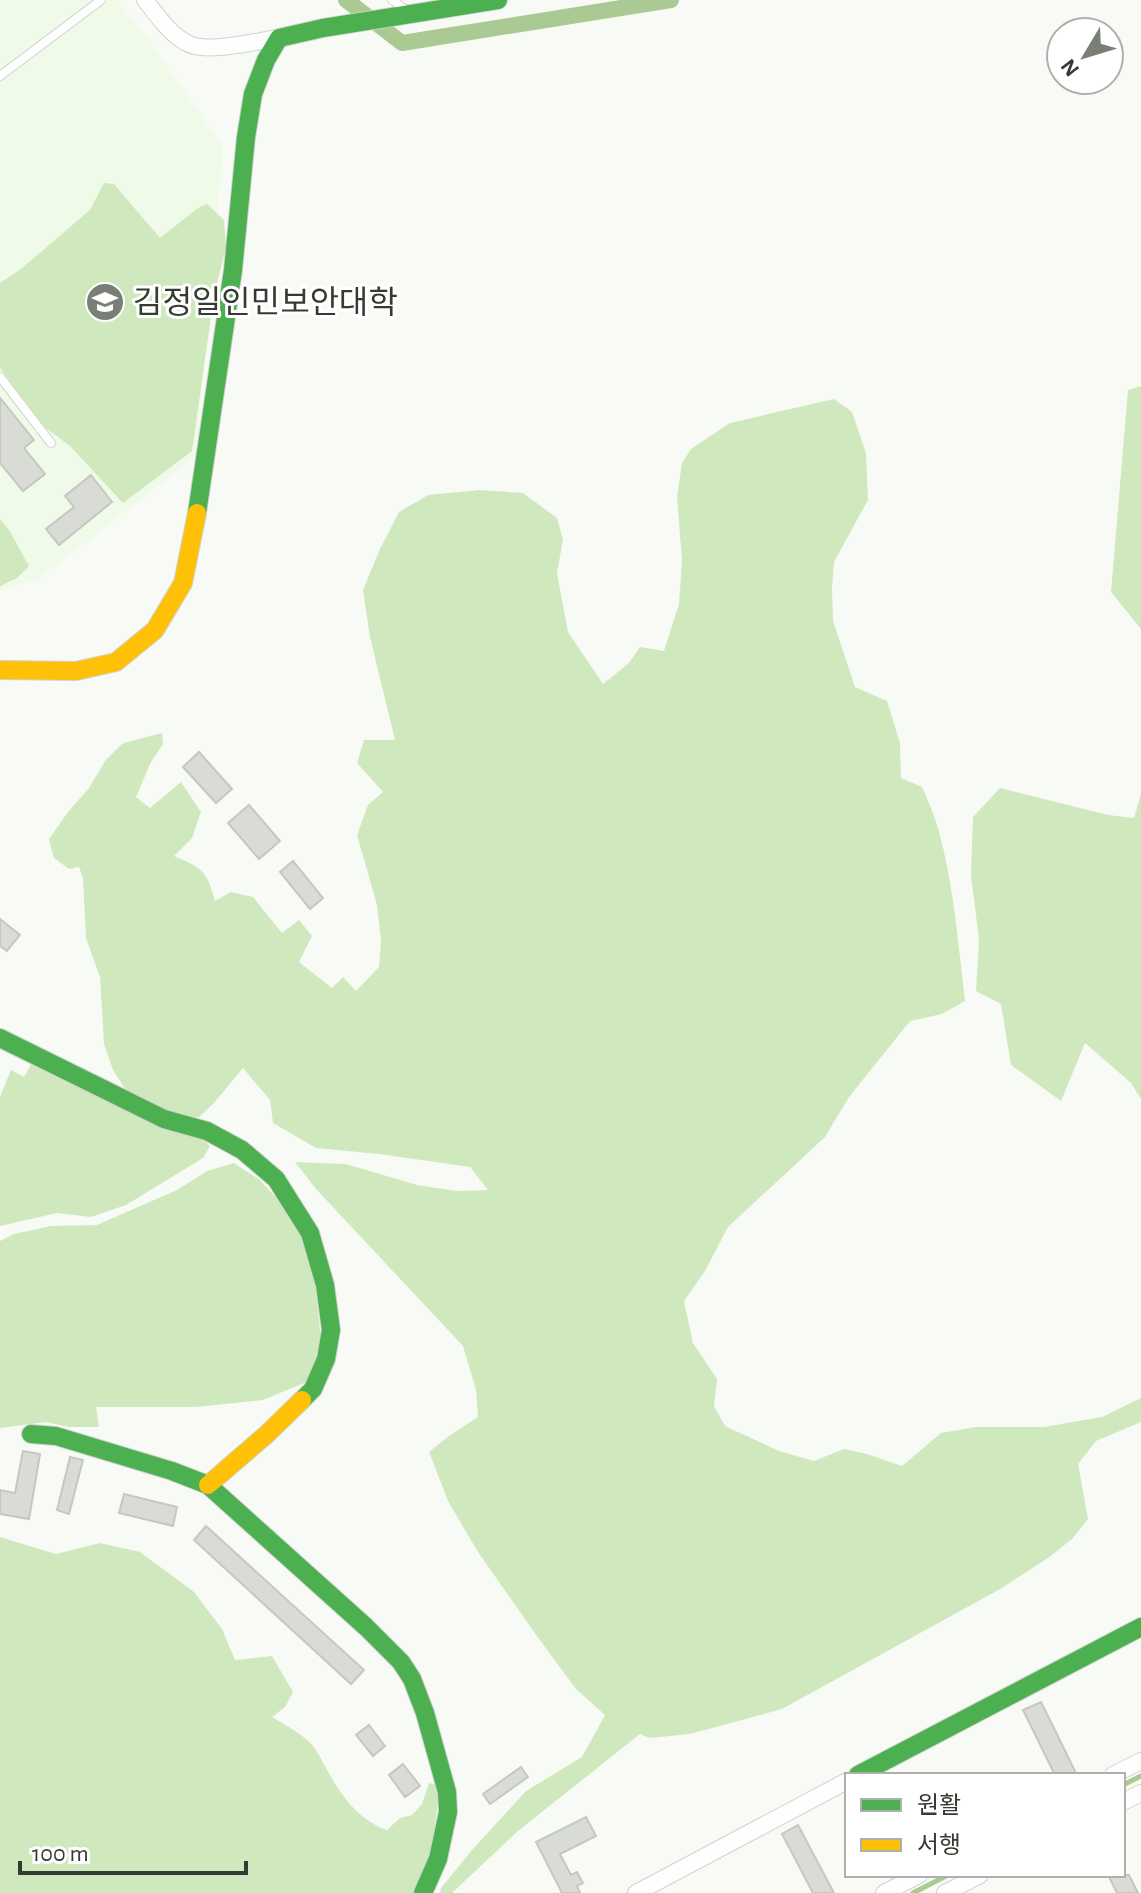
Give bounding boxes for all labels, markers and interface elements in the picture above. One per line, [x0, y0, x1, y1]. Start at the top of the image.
north arrow [1045, 16, 1125, 96]
text: N [1057, 55, 1083, 80]
school or university icon: 김정일인민보안대학 [84, 281, 126, 323]
place label: 김정일인민보안대학 [133, 286, 398, 319]
legend [845, 1773, 1125, 1877]
text: 원활 [917, 1793, 961, 1818]
scale bar [20, 1825, 246, 1875]
text: 서행 [917, 1833, 961, 1858]
text: 100 m [32, 1842, 89, 1866]

